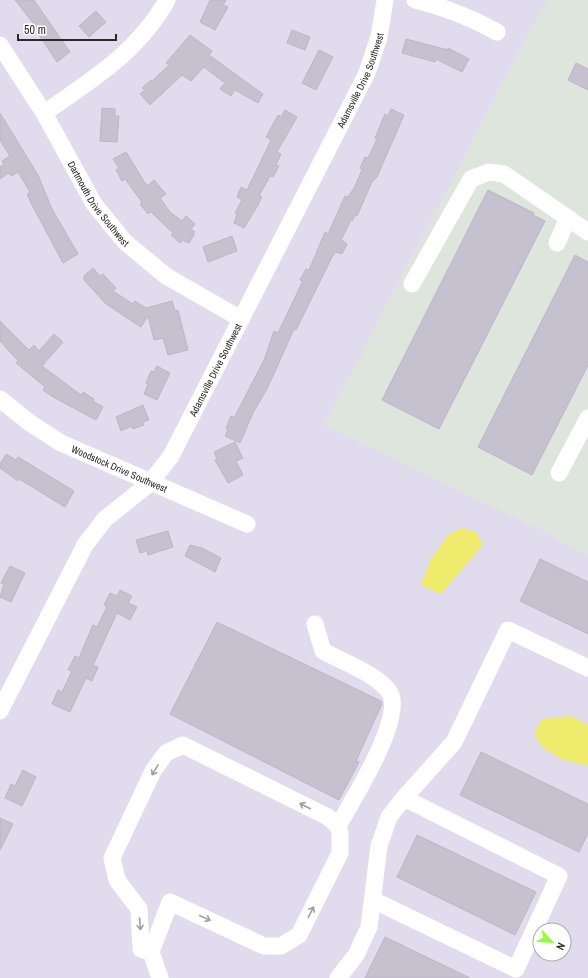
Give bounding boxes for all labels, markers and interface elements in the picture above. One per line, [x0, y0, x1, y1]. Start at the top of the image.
scale bar [18, 16, 116, 42]
text: 50 m [24, 22, 46, 38]
street label: Adamsville Drive Southwest [333, 31, 386, 131]
street label: Dartmouth Drive Southwest [65, 159, 132, 250]
street label: Adamsville Drive Southwest [186, 320, 245, 419]
street label: Woodstock Drive Southwest [70, 442, 170, 495]
one-way arrow [151, 764, 159, 775]
one-way arrow [299, 802, 311, 809]
one-way arrow [308, 906, 315, 918]
one-way arrow [198, 915, 210, 922]
one-way arrow [136, 917, 143, 930]
north arrow [532, 922, 572, 962]
text: N [553, 940, 569, 952]

